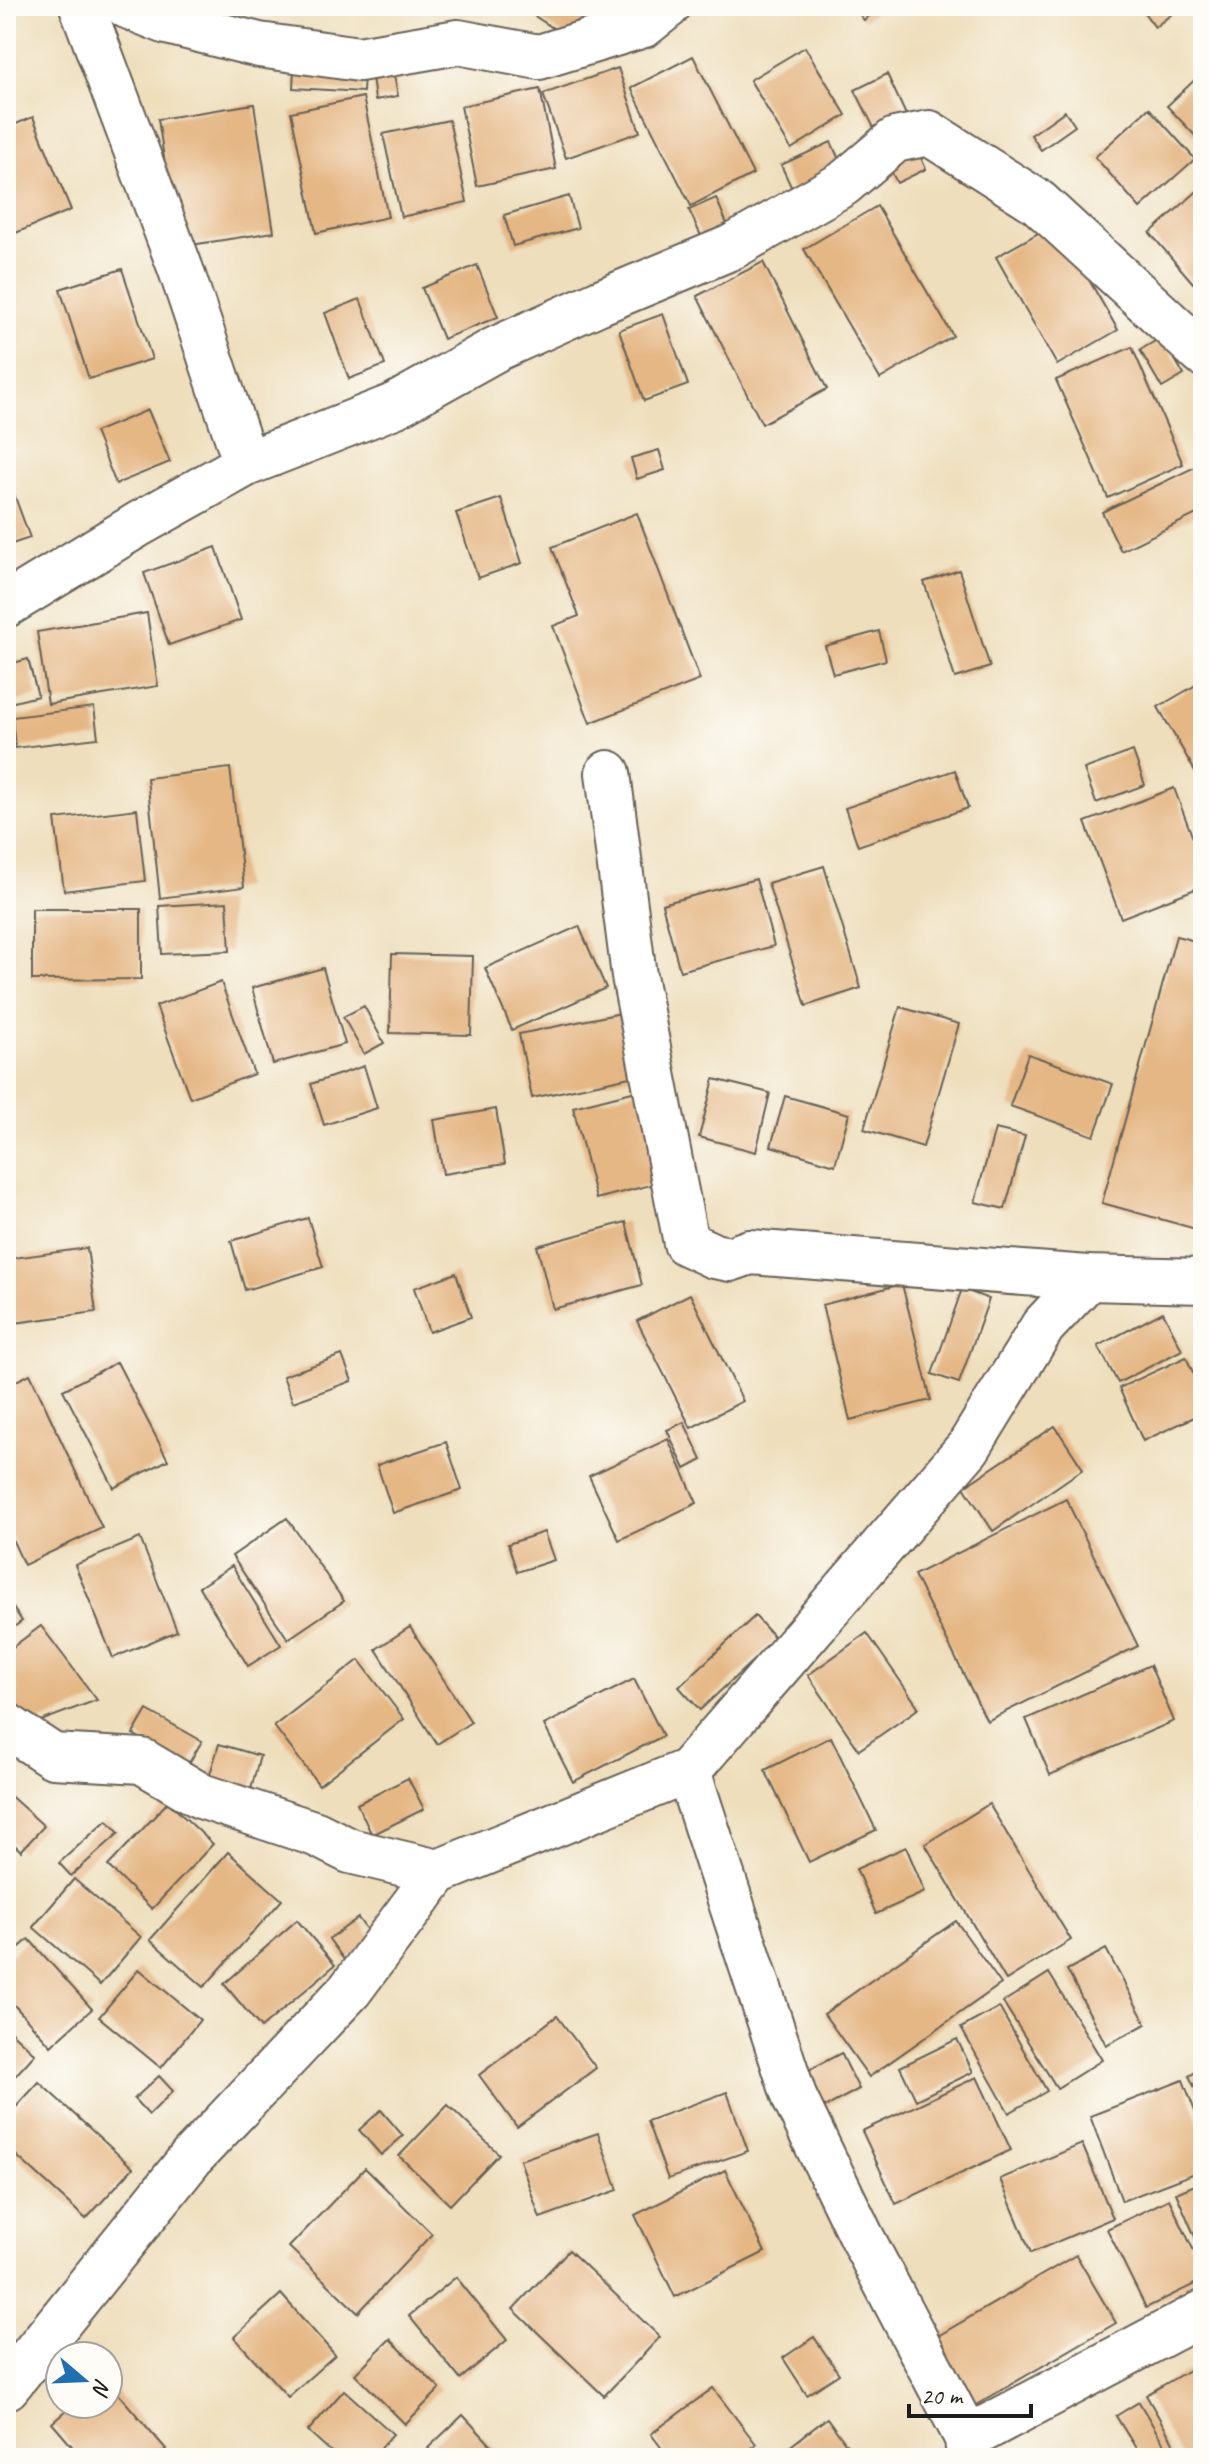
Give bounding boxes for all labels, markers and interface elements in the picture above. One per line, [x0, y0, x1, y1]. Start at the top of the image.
north arrow [44, 2340, 124, 2420]
scale bar [909, 2368, 1031, 2418]
text: N [85, 2375, 117, 2400]
text: 20 m [921, 2381, 964, 2411]

